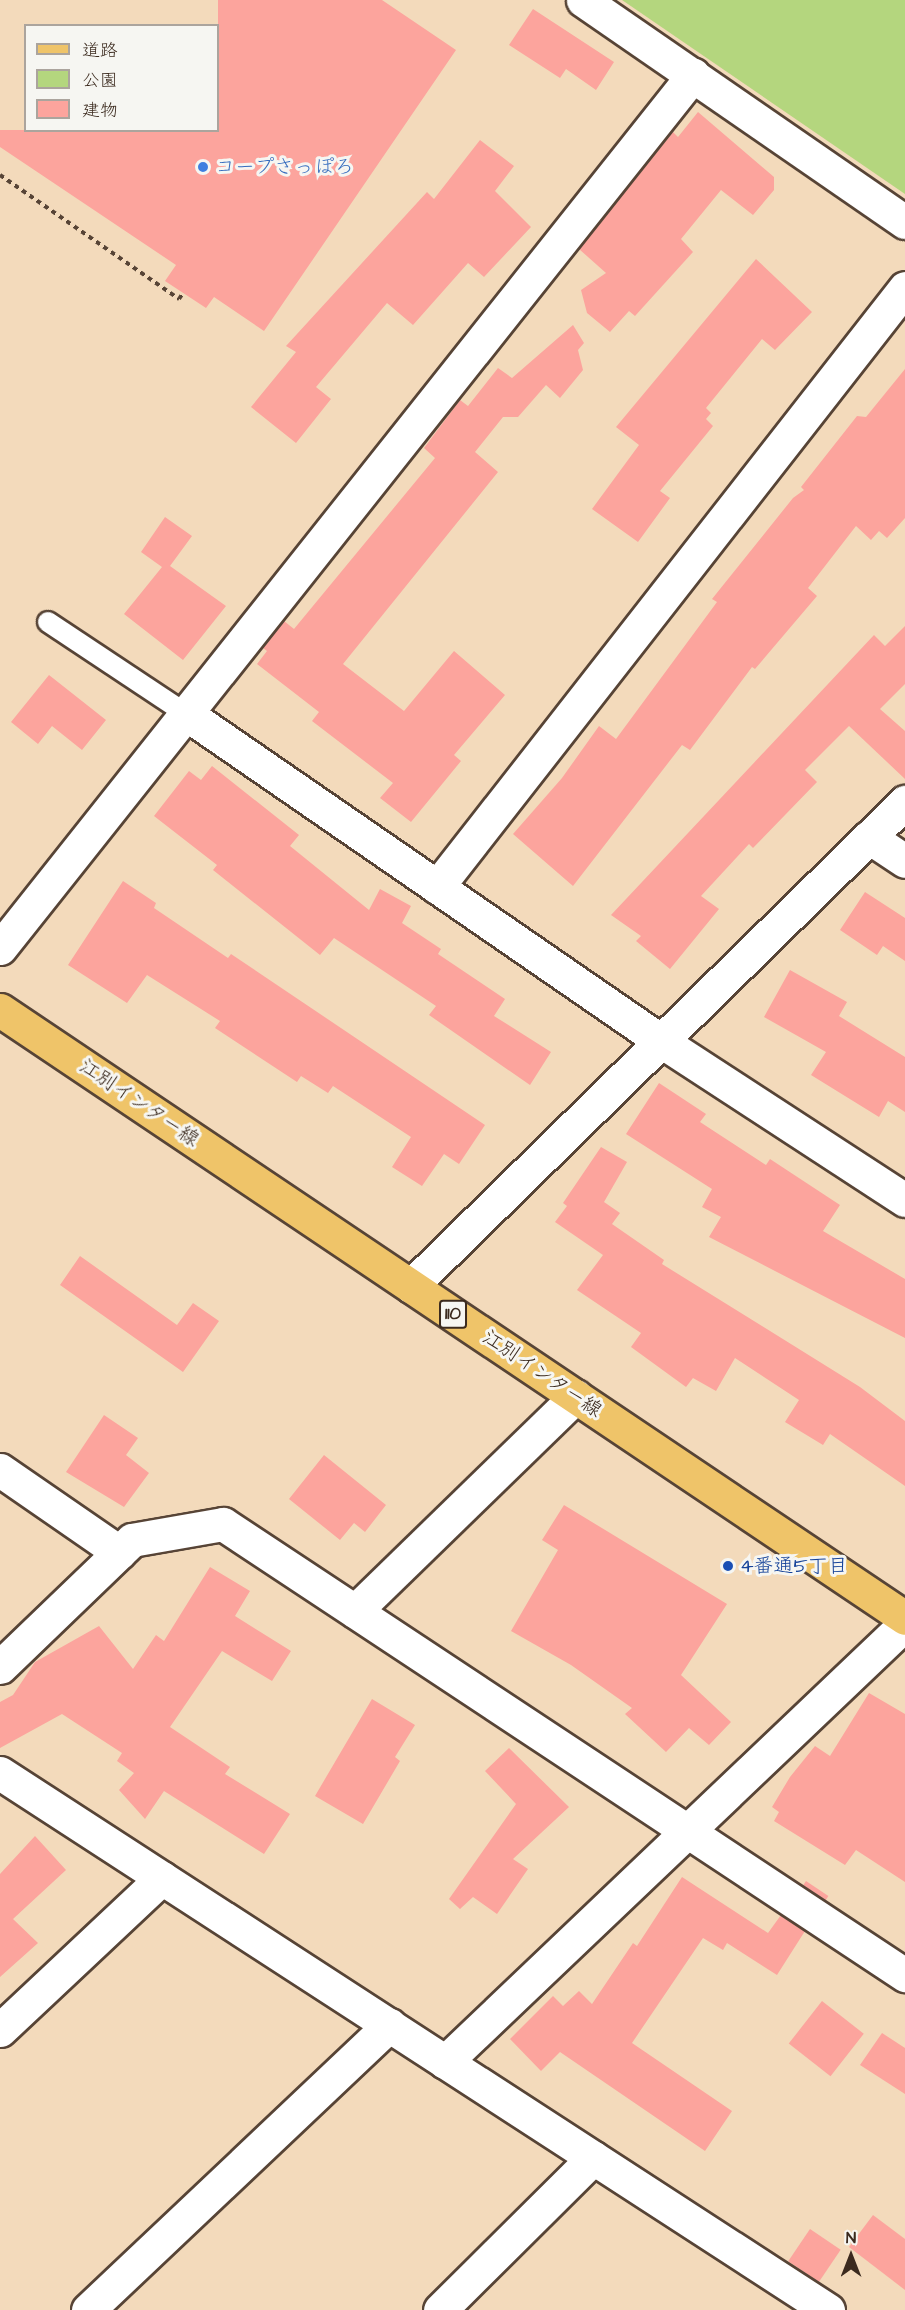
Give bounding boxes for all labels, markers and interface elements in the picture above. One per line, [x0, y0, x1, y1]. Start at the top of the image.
legend [24, 24, 219, 132]
text: 道路 [82, 38, 118, 63]
text: 公園 [82, 68, 118, 93]
text: 建物 [82, 98, 118, 123]
place label: コープさっぽろ [215, 155, 355, 179]
marker: コープさっぽろ [196, 160, 210, 174]
street label: 江別インター線 [74, 1054, 204, 1152]
road number: 110 [438, 1299, 468, 1329]
street label: 江別インター線 [477, 1325, 607, 1423]
place label: 4番通5丁目 [740, 1554, 848, 1578]
marker: 4番通5丁目 [721, 1559, 735, 1573]
north arrow [821, 2226, 881, 2286]
text: N [846, 2227, 856, 2249]

